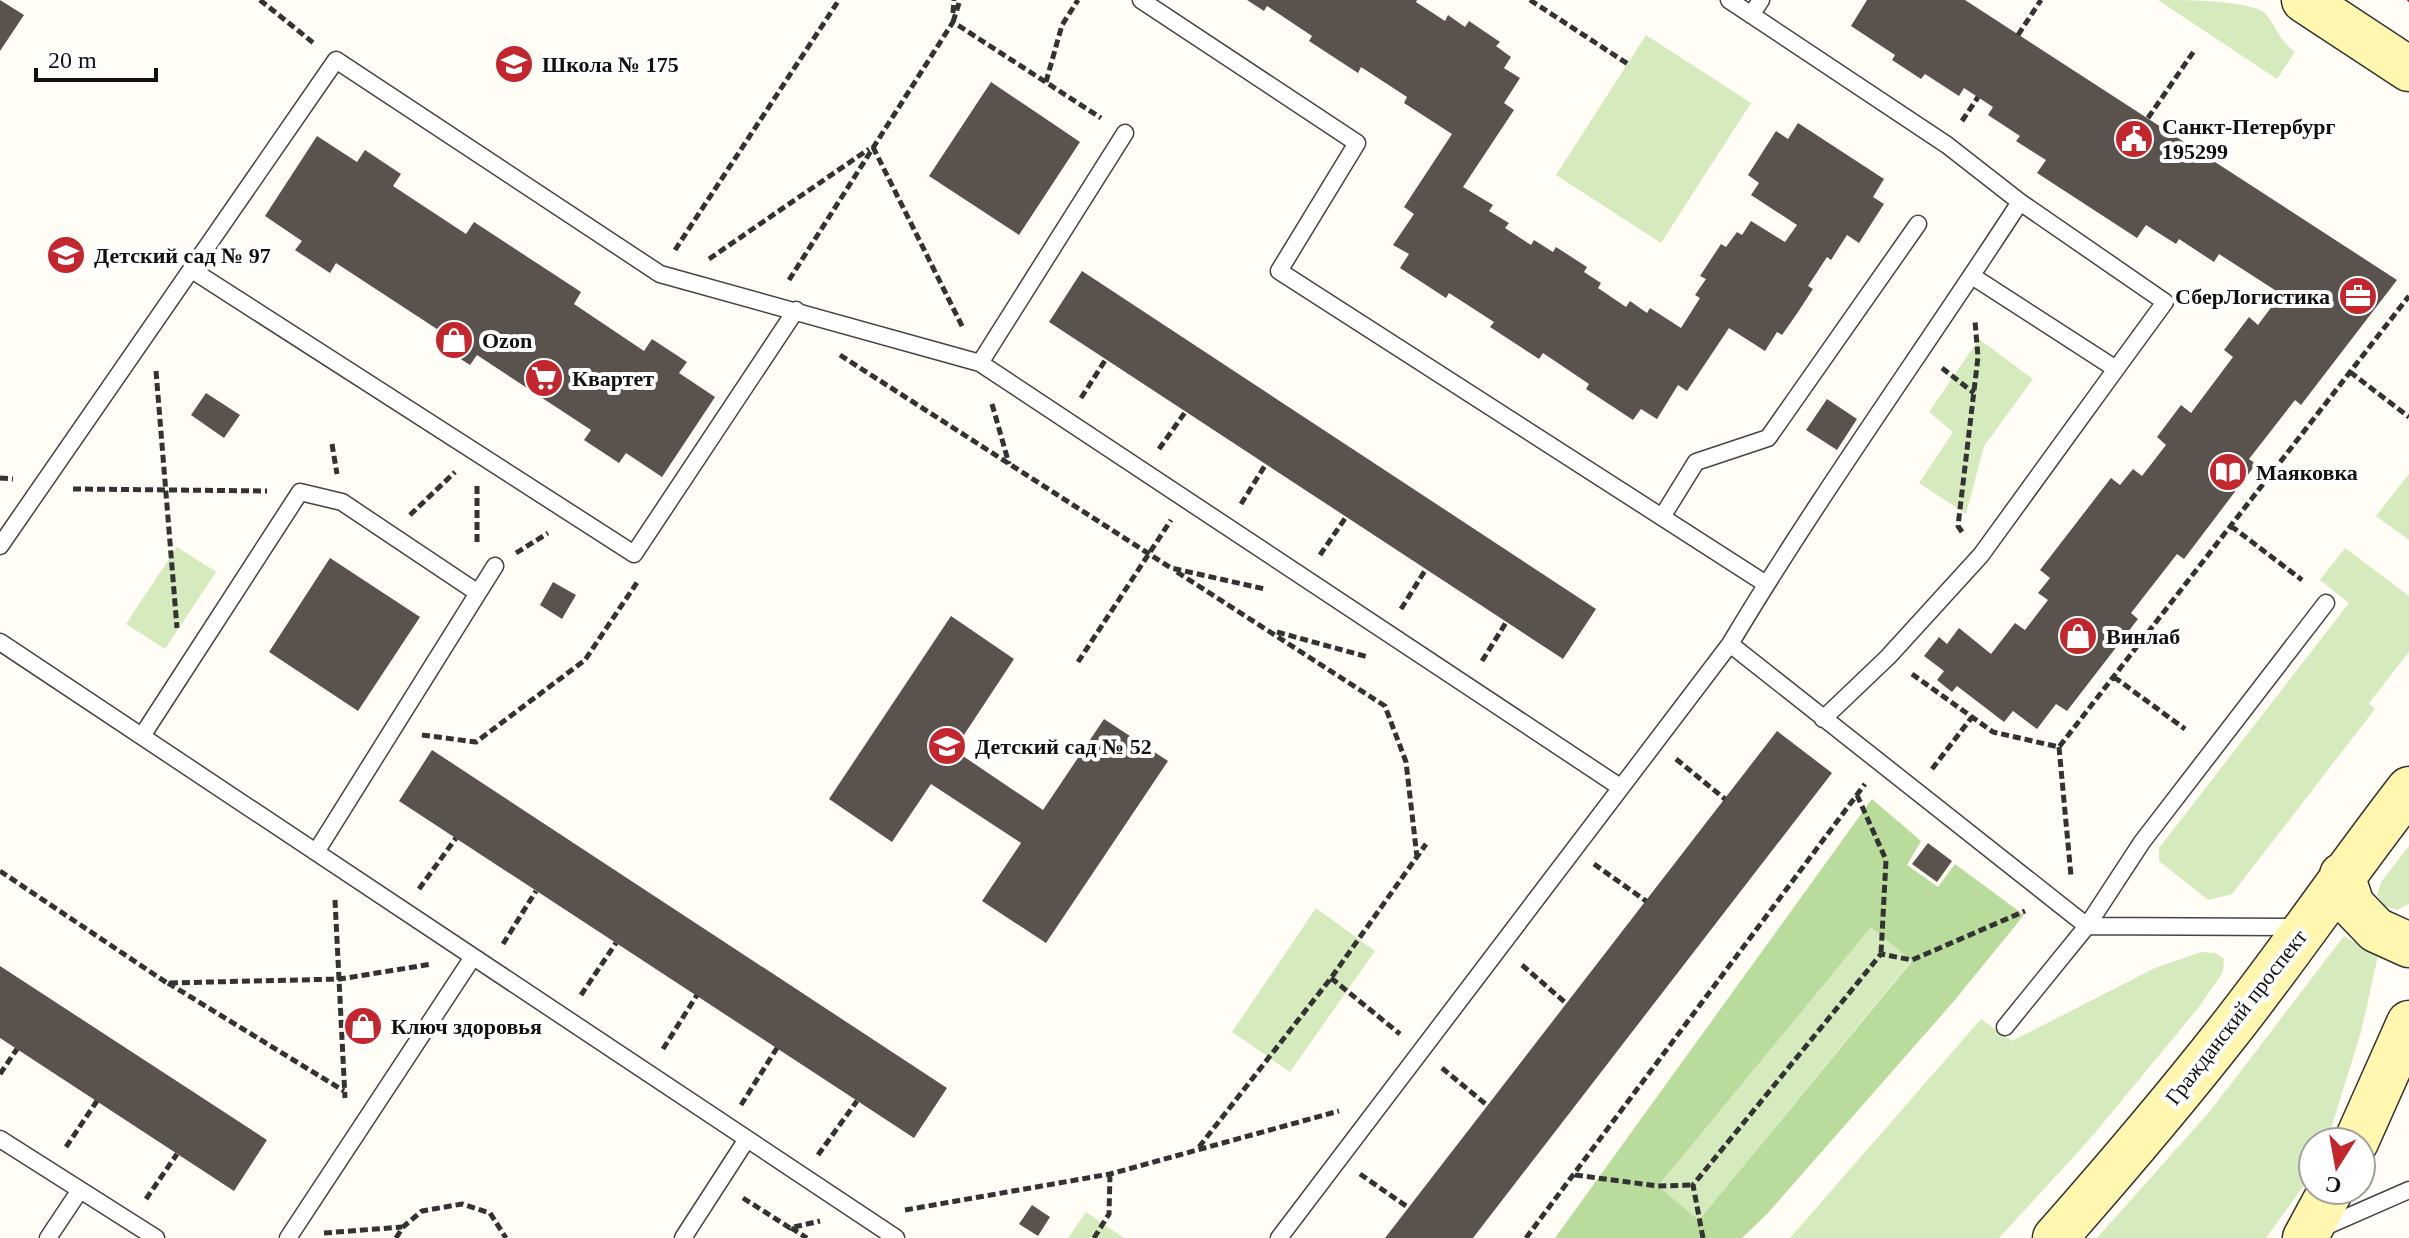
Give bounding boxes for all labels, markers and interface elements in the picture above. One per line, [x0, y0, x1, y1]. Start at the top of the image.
scale bar [36, 32, 156, 82]
school or university icon: Школа № 175 [493, 43, 535, 85]
text: 20 m [48, 47, 97, 73]
place label: Школа № 175 [542, 52, 679, 77]
place label: Санкт-Петербург 195299 [2162, 114, 2335, 164]
public building icon: Санкт-Петербург 195299 [2113, 118, 2155, 160]
school or university icon: Детский сад № 97 [45, 234, 87, 276]
place label: Детский сад № 97 [94, 243, 271, 268]
office icon: СберЛогистика [2337, 275, 2379, 317]
place label: СберЛогистика [2175, 284, 2330, 309]
shop icon: Ozon [433, 319, 475, 361]
place label: Ozon [482, 328, 532, 353]
supermarket icon: Квартет [523, 357, 565, 399]
place label: Квартет [572, 366, 654, 391]
library icon: Маяковка [2207, 451, 2249, 493]
place label: Маяковка [2256, 460, 2358, 485]
shop icon: Винлаб [2057, 615, 2099, 657]
place label: Винлаб [2106, 624, 2180, 649]
school or university icon: Детский сад № 52 [926, 725, 968, 767]
place label: Детский сад № 52 [975, 734, 1152, 759]
street label: Гражданский проспект [2160, 924, 2312, 1109]
shop icon: Ключ здоровья [342, 1005, 384, 1047]
place label: Ключ здоровья [391, 1014, 542, 1039]
north arrow [2297, 1126, 2377, 1206]
text: С [2323, 1171, 2343, 1199]

